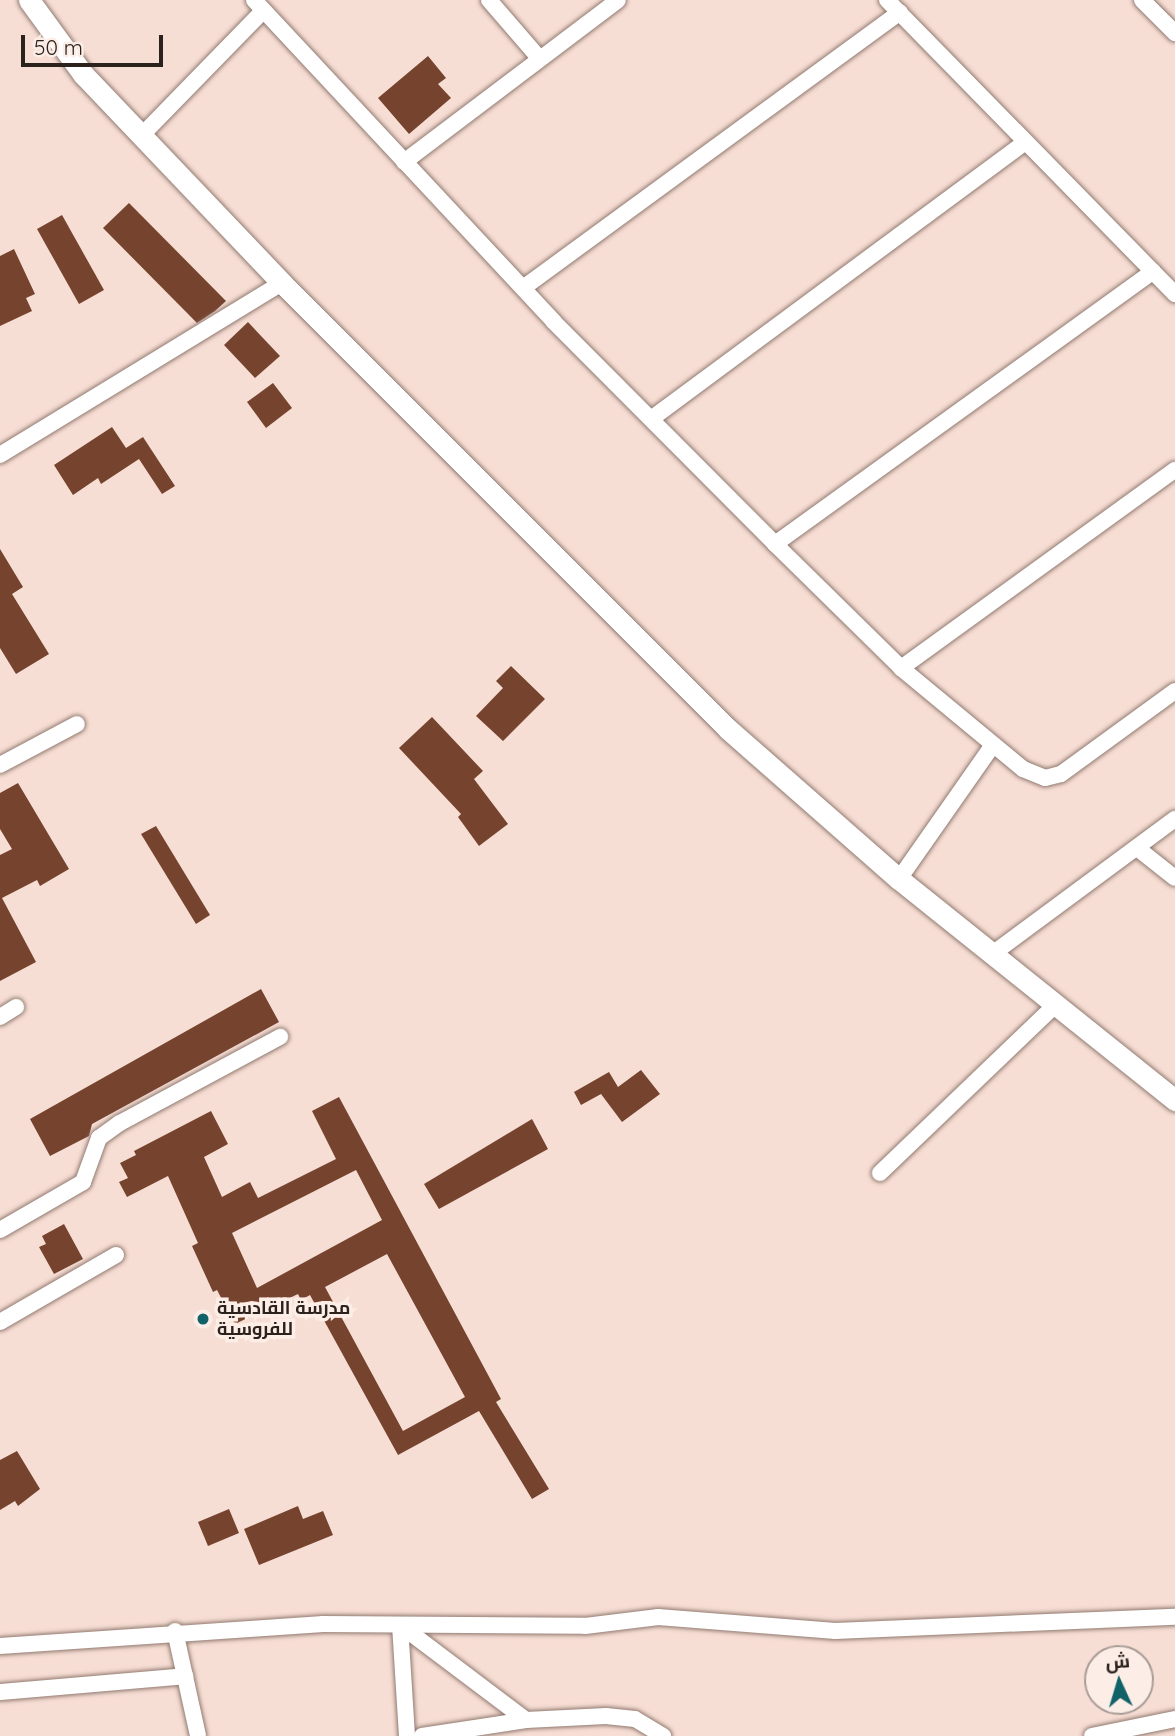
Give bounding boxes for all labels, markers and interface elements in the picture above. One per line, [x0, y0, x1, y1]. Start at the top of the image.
scale bar [24, 21, 166, 65]
text: 50 m [34, 34, 83, 60]
place label: مدرسة القادسية للفروسية [217, 1298, 350, 1340]
marker: مدرسة القادسية للفروسية [195, 1311, 211, 1327]
north arrow [1084, 1645, 1154, 1715]
text: ش [1105, 1648, 1131, 1674]

